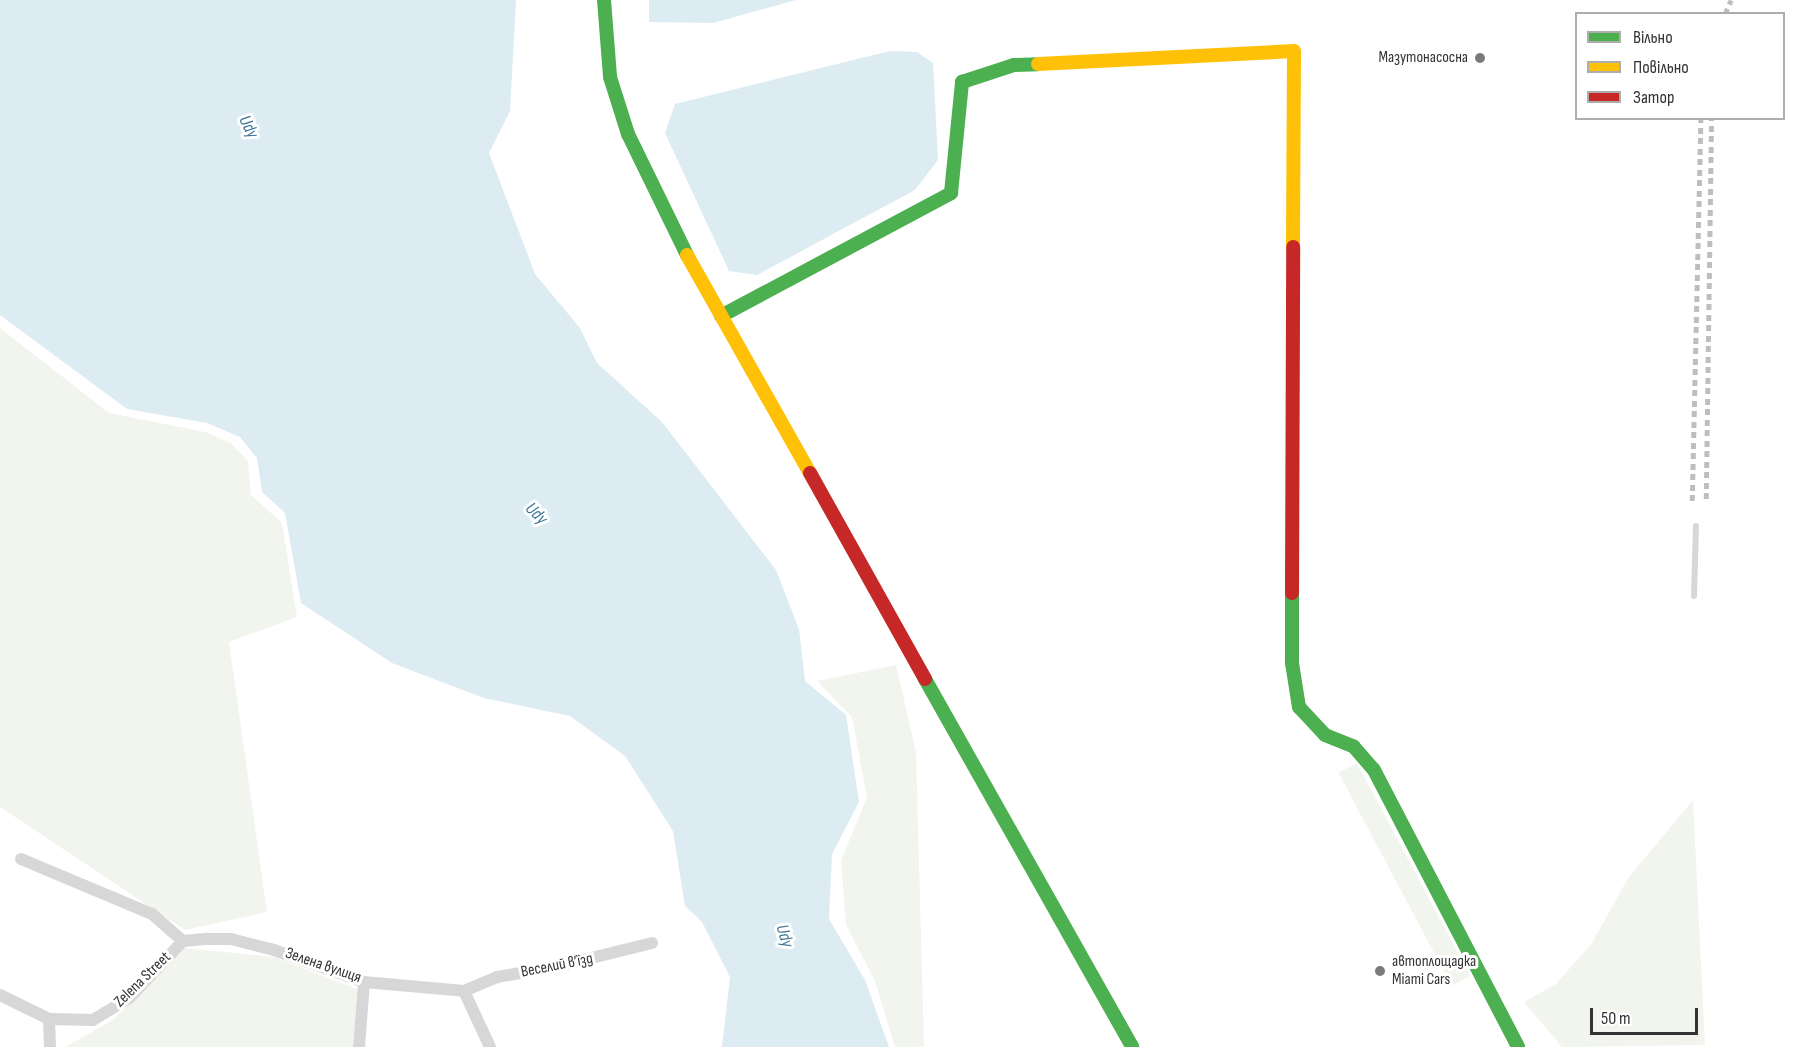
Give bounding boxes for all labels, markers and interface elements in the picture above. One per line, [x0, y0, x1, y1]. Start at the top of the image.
legend [1575, 12, 1785, 120]
text: Вільно [1633, 27, 1673, 48]
place label: Мазутонасосна [1379, 48, 1468, 68]
marker: Мазутонасосна [1473, 51, 1487, 65]
text: Повільно [1633, 57, 1689, 78]
text: Затор [1633, 87, 1674, 108]
water label: Udy [233, 112, 263, 142]
water label: Udy [520, 498, 552, 530]
water label: Udy [770, 922, 798, 950]
street label: Зелена вулиця [283, 944, 363, 988]
street label: Zelena Street [111, 948, 175, 1012]
street label: Веселий в’їзд [519, 950, 595, 982]
place label: автоплощадка Miami Cars [1392, 952, 1476, 990]
marker: автоплощадка Miami Cars [1373, 964, 1387, 978]
scale bar [1593, 996, 1701, 1034]
text: 50 m [1601, 1008, 1631, 1029]

